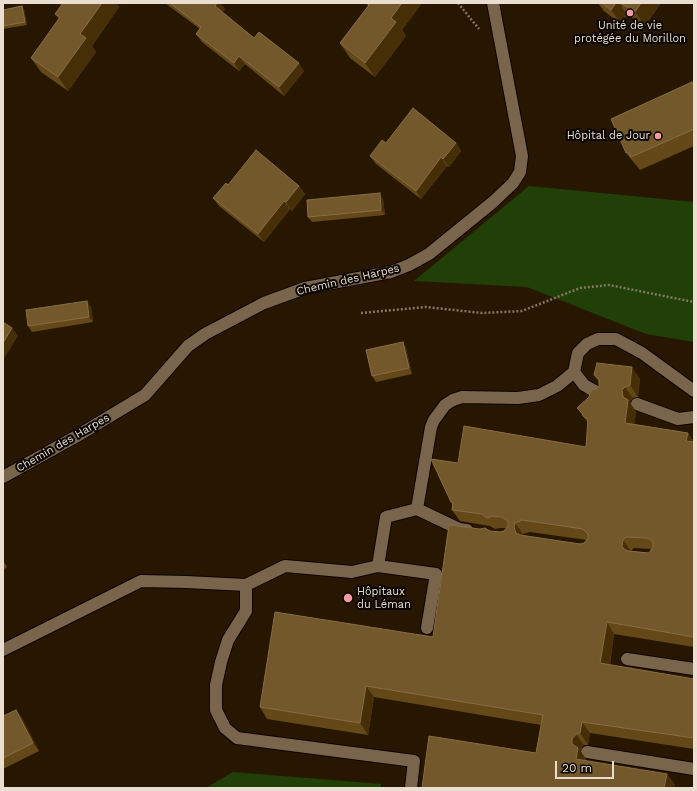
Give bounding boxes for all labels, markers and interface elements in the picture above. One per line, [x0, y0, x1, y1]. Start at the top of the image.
marker: Unité de vie protégée du Morillon [625, 8, 635, 18]
place label: Unité de vie protégée du Morillon [574, 19, 686, 45]
place label: Hôpital de Jour [567, 129, 650, 143]
marker: Hôpital de Jour [653, 131, 663, 141]
street label: Chemin des Harpes [295, 262, 401, 298]
street label: Chemin des Harpes [14, 411, 112, 475]
place label: Hôpitaux du Léman [357, 585, 411, 611]
marker: Hôpitaux du Léman [342, 592, 354, 604]
scale bar [557, 753, 616, 779]
text: 20 m [562, 761, 592, 775]

